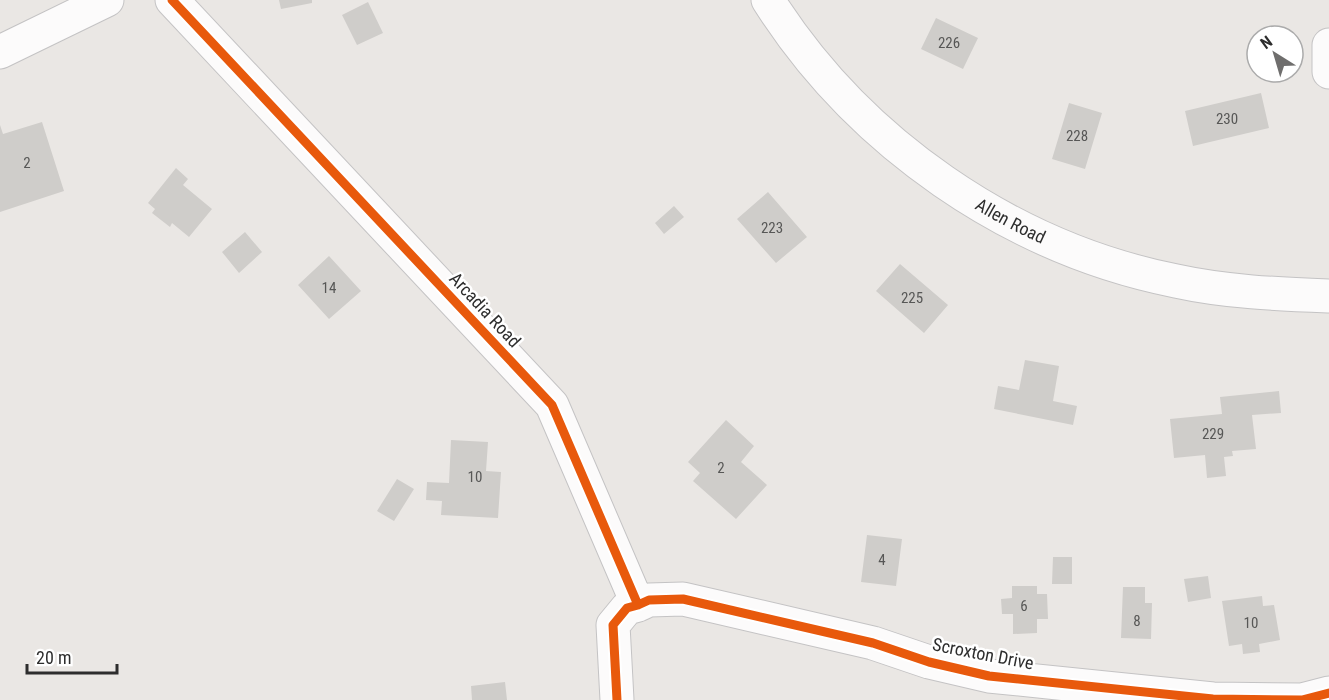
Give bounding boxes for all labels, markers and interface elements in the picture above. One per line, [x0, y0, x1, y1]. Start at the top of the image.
north arrow [1245, 24, 1305, 84]
text: N [1257, 32, 1276, 53]
house number: 226 [938, 34, 960, 52]
house number: 230 [1216, 110, 1238, 128]
house number: 228 [1066, 127, 1088, 145]
house number: 2 [23, 154, 31, 172]
street label: Allen Road [972, 194, 1049, 248]
house number: 223 [761, 219, 783, 237]
street label: Arcadia Road [445, 268, 525, 351]
house number: 14 [322, 279, 336, 297]
house number: 225 [901, 289, 923, 307]
house number: 229 [1202, 425, 1224, 443]
house number: 2 [717, 459, 725, 477]
house number: 10 [468, 468, 482, 486]
house number: 4 [878, 551, 886, 569]
house number: 6 [1020, 597, 1028, 615]
house number: 8 [1133, 612, 1141, 630]
house number: 10 [1244, 614, 1258, 632]
street label: Scroxton Drive [931, 633, 1035, 674]
scale bar [27, 637, 117, 675]
text: 20 m [36, 647, 71, 668]

